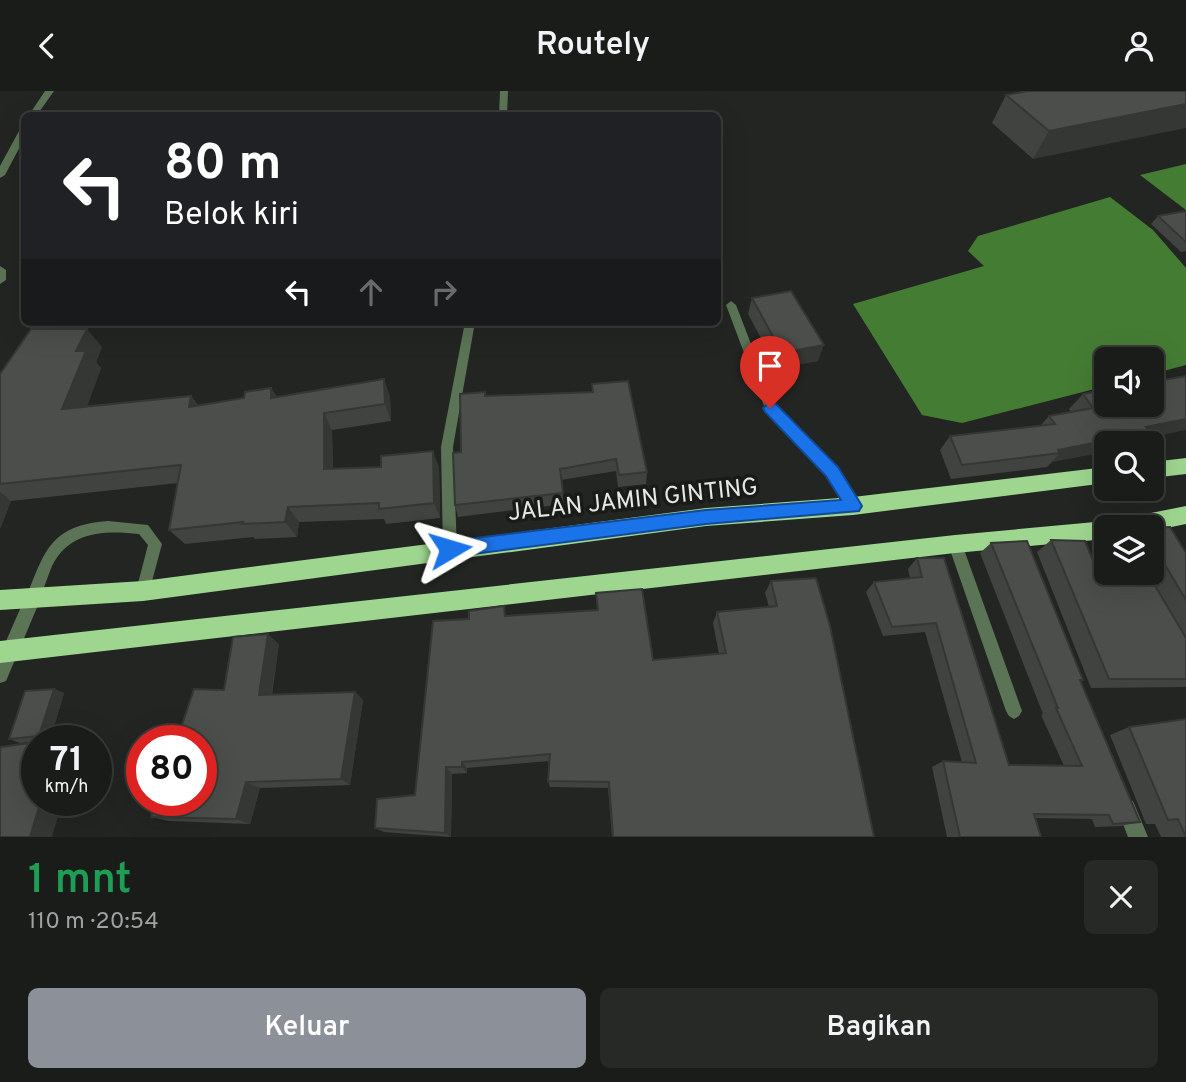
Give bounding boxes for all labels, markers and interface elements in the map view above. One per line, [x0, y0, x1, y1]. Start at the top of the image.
text: Routely [536, 26, 650, 66]
icon: back [28, 27, 66, 65]
icon: person [1120, 27, 1158, 65]
text: 80 m [164, 135, 281, 197]
icon: left [49, 140, 140, 231]
text: Belok kiri [164, 196, 299, 236]
icon: left [279, 273, 317, 311]
icon: ahead [352, 273, 390, 311]
icon: right [425, 273, 463, 311]
pin [740, 336, 800, 408]
icon: arrive [751, 347, 789, 385]
map controls [1094, 347, 1164, 585]
button: sound [1094, 347, 1164, 417]
button: search [1094, 431, 1164, 501]
street label: JALAN JAMIN GINTING [507, 473, 759, 529]
position arrow [413, 512, 487, 586]
button: layers [1094, 515, 1164, 585]
speed limit sign: 80 [126, 725, 217, 816]
text: 71 [50, 739, 83, 783]
text: km/h [45, 776, 88, 799]
text: 1 mnt [28, 855, 132, 908]
button: close [1084, 860, 1158, 934]
text: 110 m · 20:54 [28, 908, 159, 937]
button: Keluar [28, 988, 586, 1068]
button: Bagikan [600, 988, 1158, 1068]

